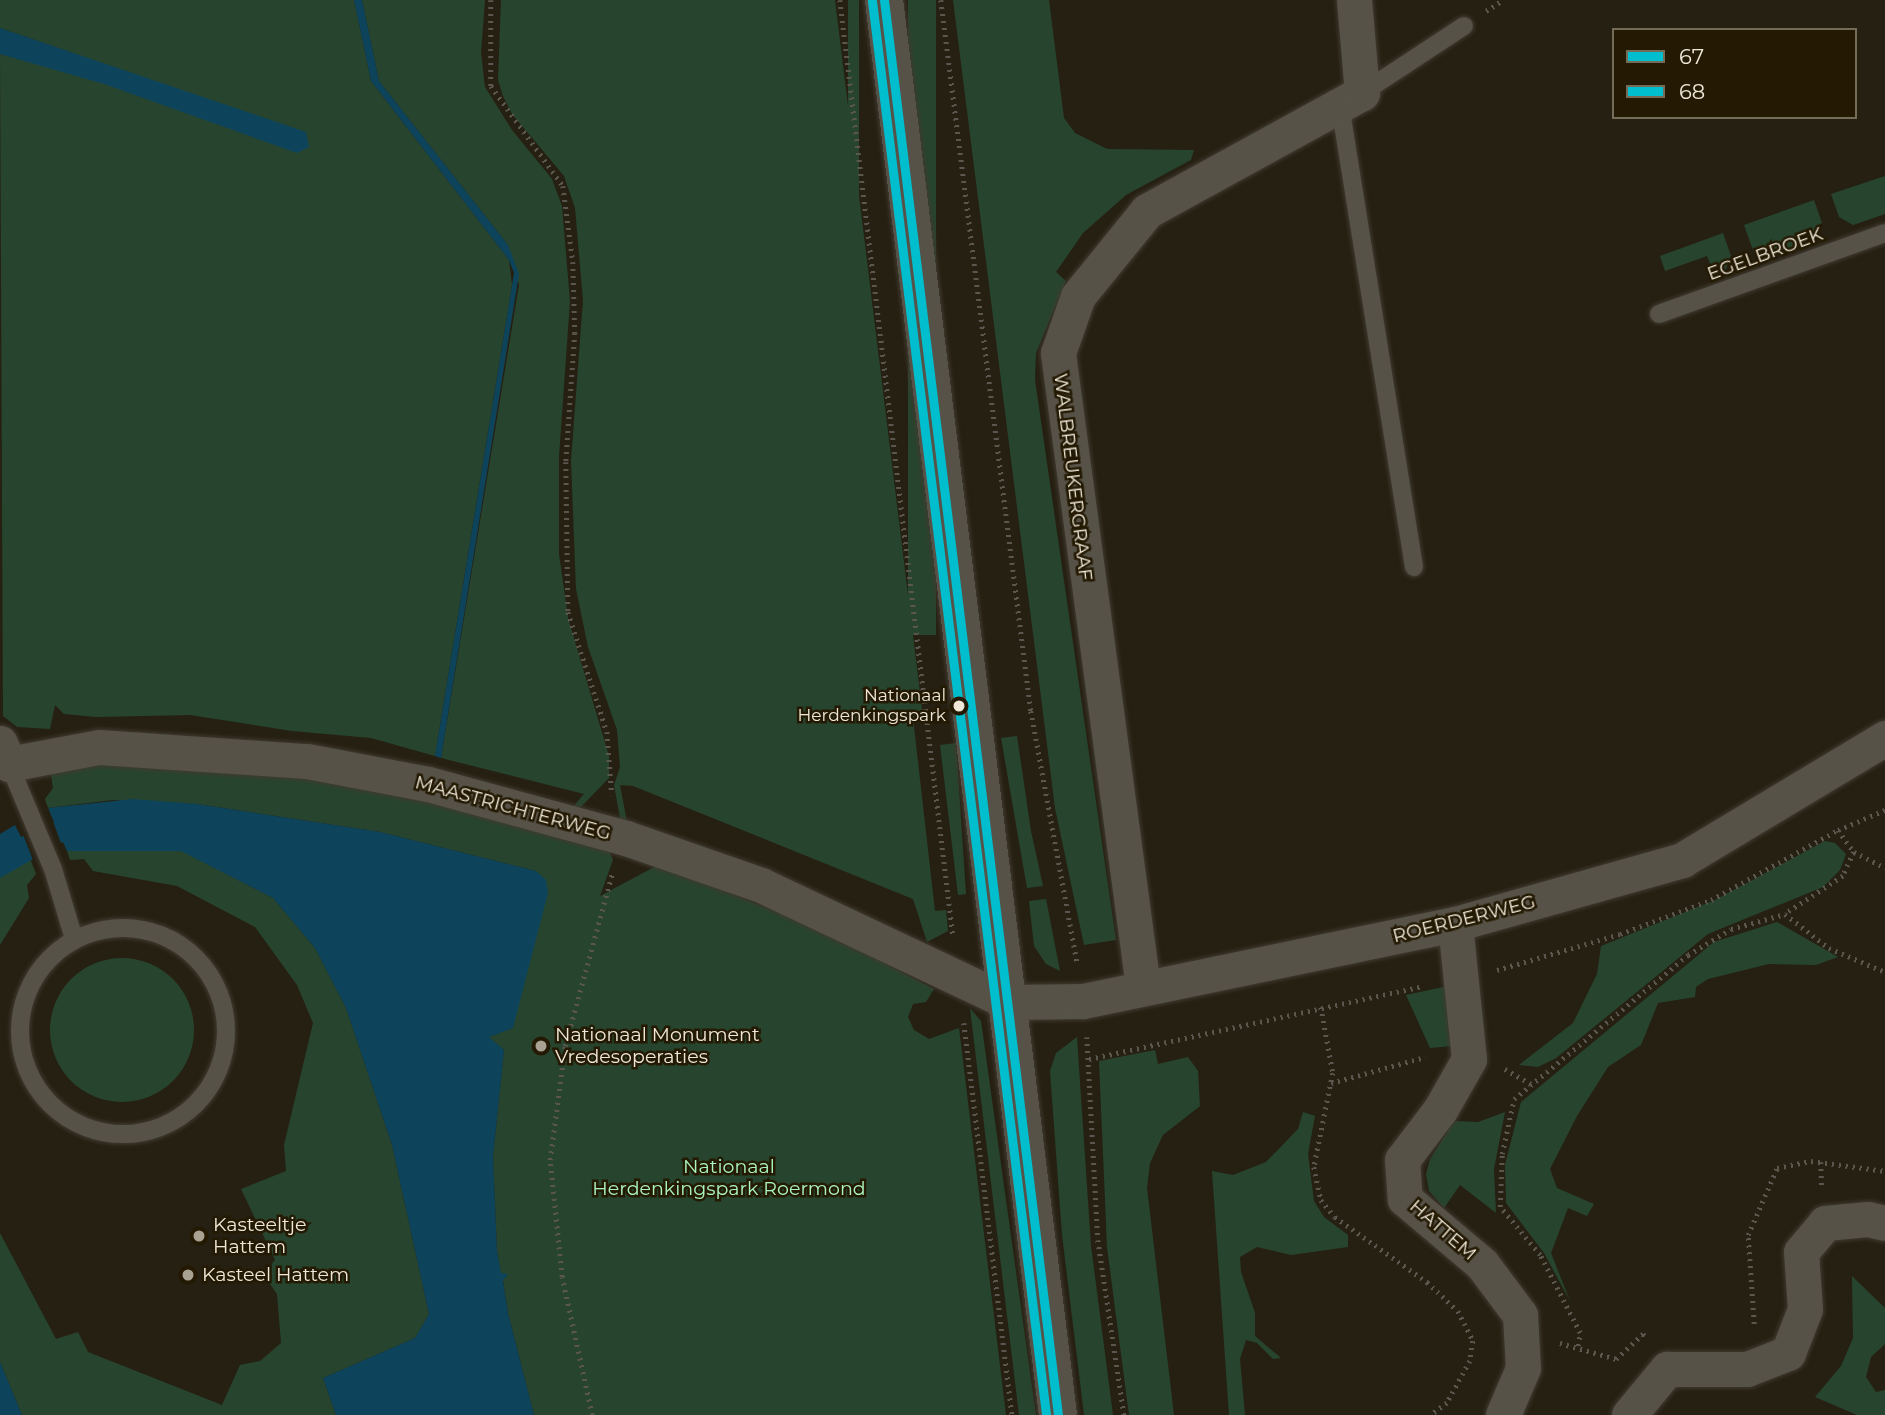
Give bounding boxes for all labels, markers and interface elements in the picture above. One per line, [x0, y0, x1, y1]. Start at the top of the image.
legend [1612, 28, 1857, 119]
text: 67 [1679, 44, 1704, 69]
text: 68 [1679, 79, 1705, 104]
street label: EGELBROEK [1704, 223, 1826, 285]
street label: WALBREUKERGRAAF [1049, 372, 1097, 582]
place label: Nationaal Herdenkingspark [798, 686, 946, 726]
marker: Nationaal Herdenkingspark [952, 699, 966, 713]
street label: MAASTRICHTERWEG [413, 771, 613, 845]
street label: ROERDERWEG [1390, 890, 1538, 948]
place label: Nationaal Monument Vredesoperaties [555, 1024, 760, 1068]
marker: Nationaal Monument Vredesoperaties [533, 1038, 549, 1054]
park label: Nationaal Herdenkingspark Roermond [592, 1156, 866, 1200]
street label: HATTEM [1405, 1195, 1481, 1265]
place label: Kasteeltje Hattem [213, 1214, 306, 1258]
marker: Kasteeltje Hattem [191, 1228, 207, 1244]
place label: Kasteel Hattem [202, 1264, 349, 1286]
marker: Kasteel Hattem [180, 1267, 196, 1283]

